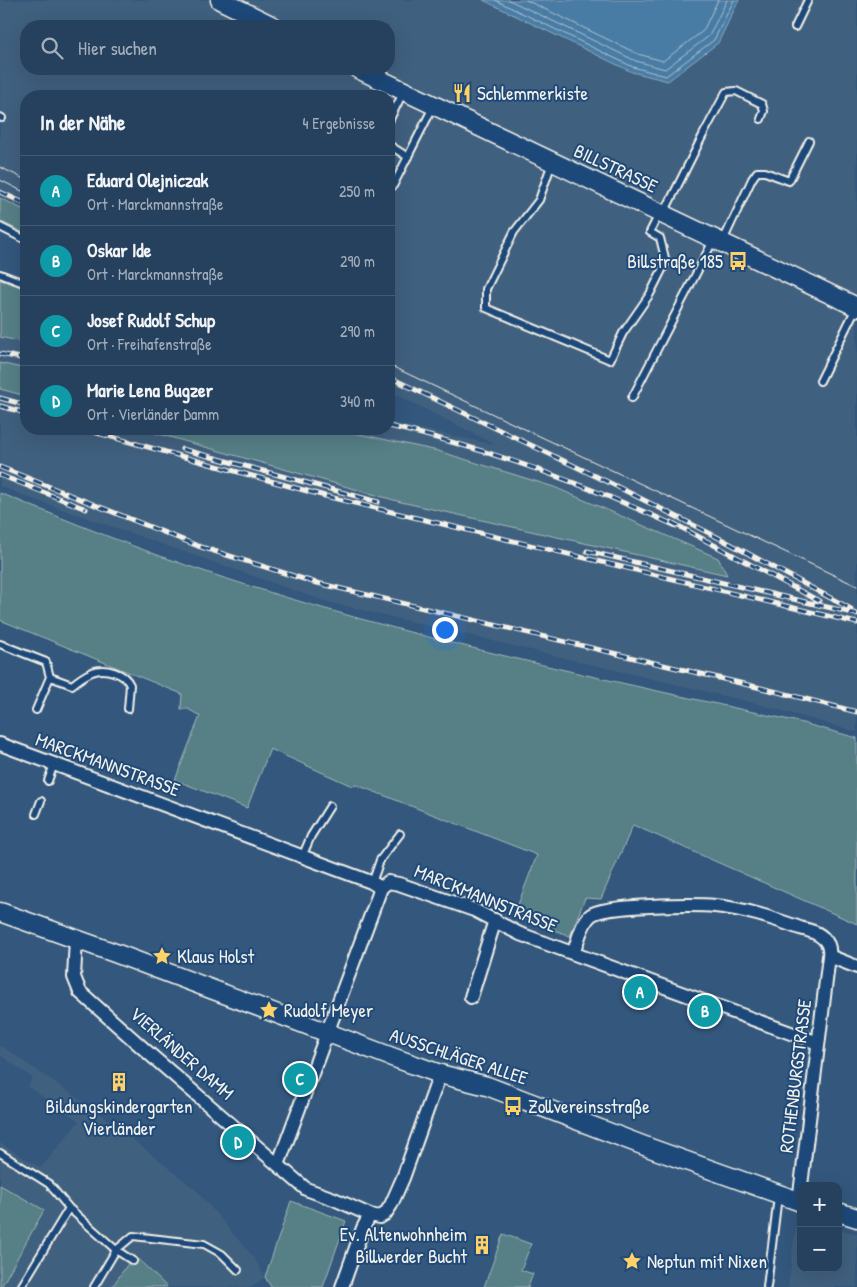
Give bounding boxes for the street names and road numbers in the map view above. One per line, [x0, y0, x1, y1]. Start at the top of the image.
street label: BILLSTRASSE [570, 137, 663, 199]
street label: MARCKMANNSTRASSE [32, 726, 184, 802]
street label: MARCKMANNSTRASSE [411, 858, 562, 939]
street label: ROTHENBURGSTRASSE [773, 997, 817, 1154]
street label: VIERLÄNDER DAMM [124, 1001, 240, 1105]
street label: AUSSCHLÄGER ALLEE [387, 1021, 532, 1091]

